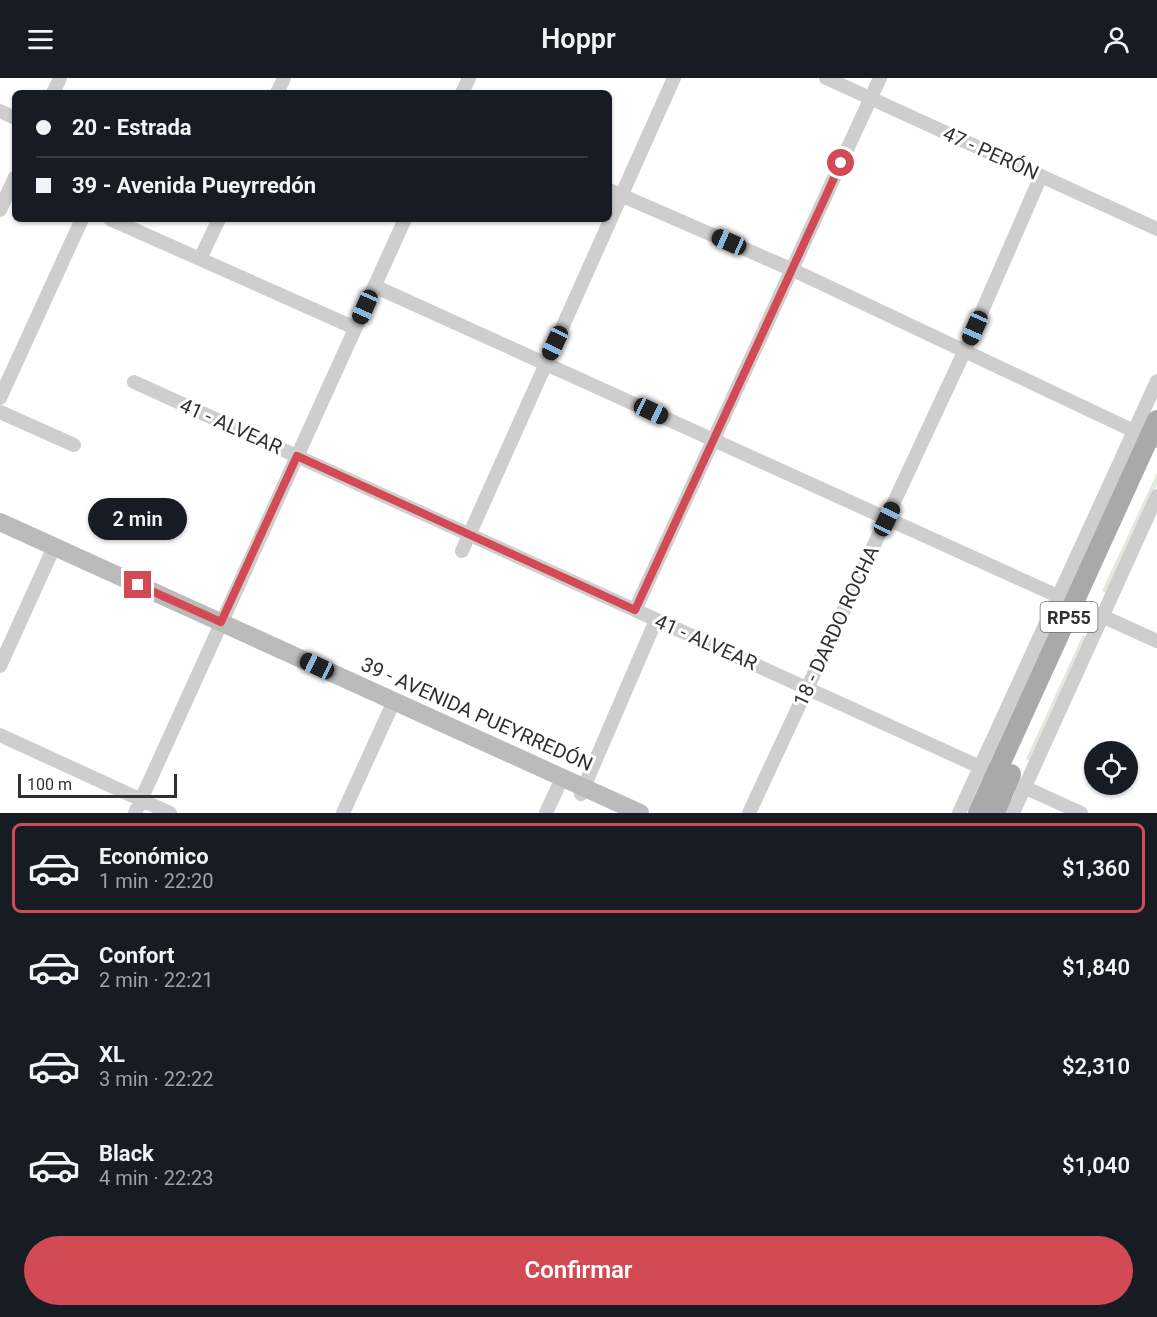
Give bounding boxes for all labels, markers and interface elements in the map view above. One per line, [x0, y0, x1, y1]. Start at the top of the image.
icon: menu [24, 23, 57, 56]
text: Hoppr [541, 23, 616, 55]
icon: person [1100, 23, 1133, 56]
text: 20 - Estrada [72, 115, 192, 140]
street label: 47 - PERÓN [939, 121, 1043, 185]
route start [827, 149, 854, 176]
text: 39 - Avenida Pueyrredón [72, 173, 316, 198]
car [709, 226, 749, 258]
car [349, 287, 381, 327]
car [959, 308, 991, 348]
car [539, 323, 571, 363]
street label: 41 - ALVEAR [176, 393, 286, 459]
car [631, 395, 671, 427]
callout: 2 min [88, 498, 188, 540]
car [871, 499, 903, 539]
text: 2 min [112, 507, 163, 531]
street label: 18 - DARDO ROCHA [788, 542, 884, 710]
route end [124, 571, 151, 598]
road number: RP55 [1040, 602, 1098, 632]
street label: 41 - ALVEAR [651, 609, 761, 675]
car [297, 650, 337, 682]
street label: 39 - AVENIDA PUEYRREDÓN [357, 652, 597, 776]
map controls [1084, 741, 1138, 795]
button: locate [1084, 741, 1138, 795]
scale bar [18, 771, 177, 798]
text: 100 m [27, 775, 72, 794]
icon: car [27, 841, 81, 895]
text: Económico [99, 844, 209, 869]
text: $1,360 [1062, 856, 1130, 881]
text: 1 min · 22:20 [99, 869, 214, 893]
icon: car [27, 940, 81, 994]
text: Confort [99, 943, 174, 968]
text: $1,840 [1062, 955, 1130, 980]
text: 2 min · 22:21 [99, 968, 214, 992]
icon: car [27, 1039, 81, 1093]
text: XL [99, 1042, 125, 1067]
text: $2,310 [1062, 1054, 1130, 1079]
text: 3 min · 22:22 [99, 1067, 214, 1091]
icon: car [27, 1138, 81, 1192]
text: Black [99, 1141, 154, 1166]
text: $1,040 [1062, 1153, 1130, 1178]
text: 4 min · 22:23 [99, 1166, 214, 1190]
button: Confirmar [24, 1236, 1133, 1305]

